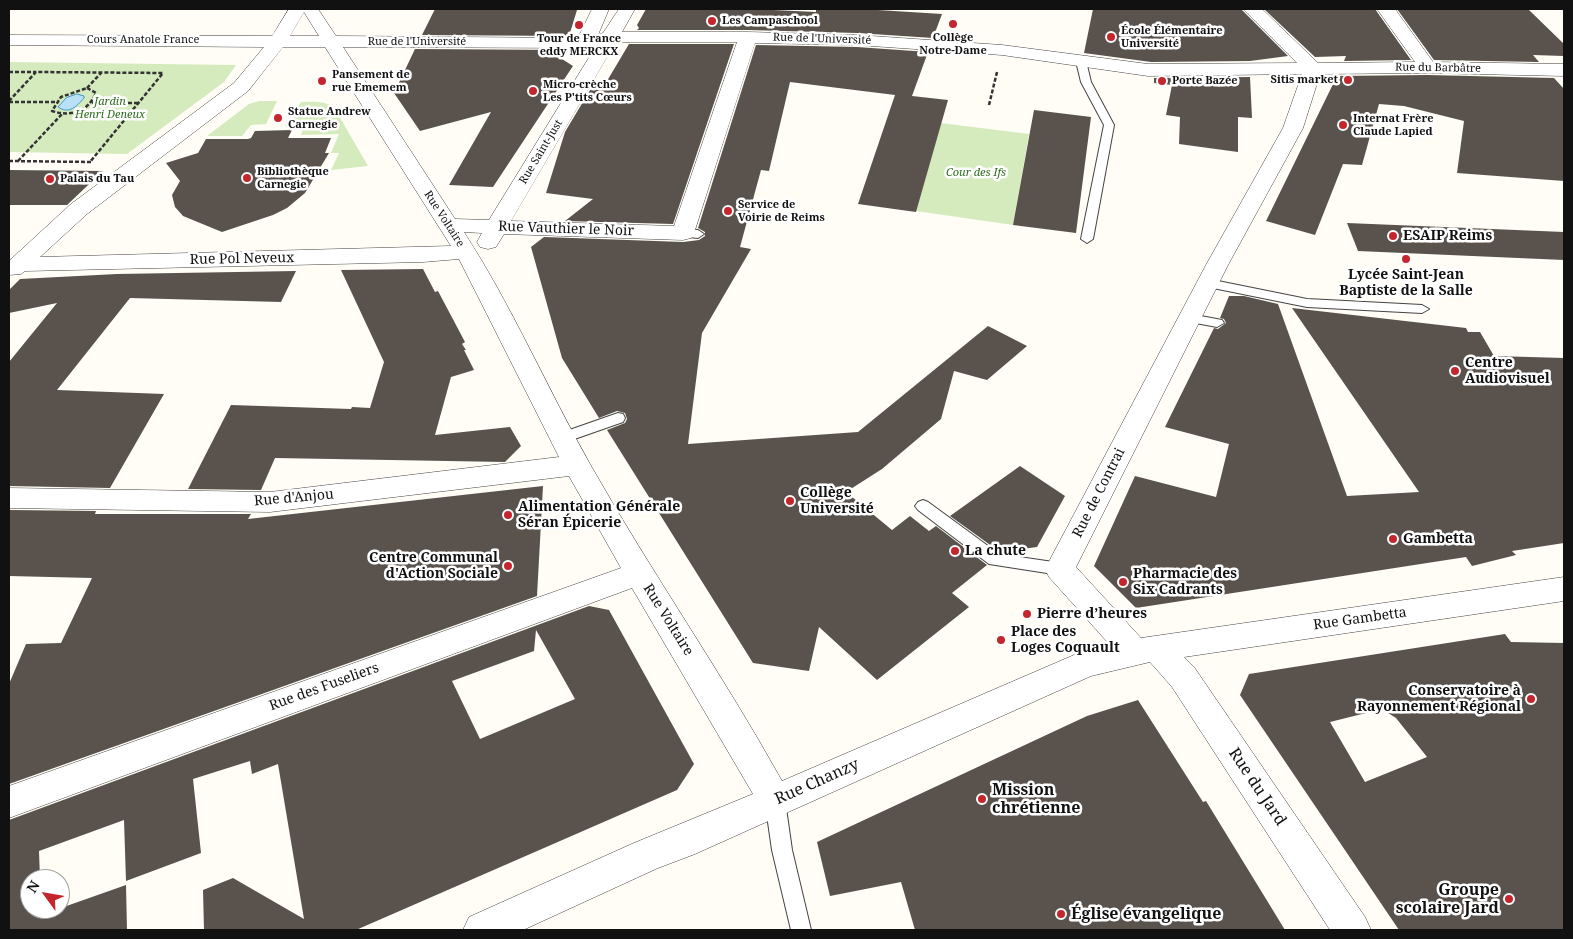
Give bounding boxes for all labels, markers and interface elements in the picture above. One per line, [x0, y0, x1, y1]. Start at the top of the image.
place label: Les Campaschool [722, 14, 818, 28]
marker: Les Campaschool [706, 15, 718, 27]
marker: Collège Notre-Dame [947, 18, 959, 30]
marker: Tour de France eddy MERCKX [573, 19, 585, 31]
place label: École Élémentaire Université [1121, 24, 1223, 50]
street label: Rue de l'Université [773, 31, 871, 47]
place label: Collège Notre-Dame [919, 31, 987, 57]
marker: École Élémentaire Université [1105, 31, 1117, 43]
place label: Tour de France eddy MERCKX [537, 32, 621, 58]
street label: Cours Anatole France [87, 33, 199, 47]
street label: Rue de l'Université [368, 35, 466, 49]
street label: Rue du Barbâtre [1395, 61, 1481, 75]
place label: Pansement de rue Ememem [332, 68, 410, 94]
place label: Sitis market [1271, 73, 1338, 87]
place label: Porte Bazée [1172, 74, 1238, 88]
marker: Sitis market [1342, 74, 1354, 86]
marker: Pansement de rue Ememem [316, 75, 328, 87]
marker: Porte Bazée [1156, 75, 1168, 87]
place label: Micro-crèche Les P'tits Cœurs [543, 78, 632, 104]
marker: Micro-crèche Les P'tits Cœurs [527, 85, 539, 97]
park label: Jardin Henri Deneux [75, 95, 145, 121]
place label: Statue Andrew Carnegie [288, 105, 371, 131]
marker: Statue Andrew Carnegie [272, 112, 284, 124]
place label: Internat Frère Claude Lapied [1353, 112, 1433, 138]
street label: Rue Saint-Just [517, 117, 565, 187]
marker: Internat Frère Claude Lapied [1337, 119, 1349, 131]
place label: Bibliothèque Carnegie [257, 165, 329, 191]
park label: Cour des Ifs [946, 166, 1006, 180]
place label: Palais du Tau [60, 172, 134, 186]
marker: Bibliothèque Carnegie [241, 172, 253, 184]
marker: Palais du Tau [44, 173, 56, 185]
street label: Rue Voltaire [421, 189, 467, 249]
place label: Service de Voirie de Reims [738, 198, 825, 224]
marker: Service de Voirie de Reims [722, 205, 734, 217]
street label: Rue Vauthier le Noir [498, 218, 634, 240]
place label: ESAIP Reims [1403, 228, 1492, 244]
marker: ESAIP Reims [1387, 230, 1399, 242]
street label: Rue Pol Neveux [190, 250, 294, 268]
marker: Lycée Saint-Jean Baptiste de la Salle [1400, 253, 1412, 265]
place label: Lycée Saint-Jean Baptiste de la Salle [1339, 267, 1473, 300]
place label: Centre Audiovisuel [1465, 355, 1550, 388]
marker: Centre Audiovisuel [1449, 365, 1461, 377]
street label: Rue de Contrai [1069, 445, 1129, 541]
place label: Collège Université [800, 485, 874, 518]
street label: Rue d'Anjou [254, 486, 334, 510]
marker: Collège Université [784, 495, 796, 507]
place label: Alimentation Générale Séran Épicerie [518, 499, 680, 532]
marker: Alimentation Générale Séran Épicerie [502, 509, 514, 521]
place label: Gambetta [1403, 531, 1473, 547]
marker: Gambetta [1387, 533, 1399, 545]
place label: La chute [965, 543, 1026, 559]
marker: La chute [949, 545, 961, 557]
place label: Centre Communal d'Action Sociale [369, 550, 498, 582]
marker: Centre Communal d'Action Sociale [502, 560, 514, 572]
place label: Pharmacie des Six Cadrants [1133, 566, 1237, 598]
marker: Pharmacie des Six Cadrants [1117, 576, 1129, 588]
street label: Rue Voltaire [639, 581, 697, 659]
street label: Rue Gambetta [1312, 604, 1408, 634]
place label: Pierre d’heures [1037, 606, 1147, 622]
marker: Pierre d’heures [1021, 608, 1033, 620]
place label: Place des Loges Coquault [1011, 624, 1120, 656]
marker: Place des Loges Coquault [995, 634, 1007, 646]
street label: Rue des Fuseliers [267, 659, 381, 715]
place label: Conservatoire à Rayonnement Régional [1357, 683, 1521, 716]
marker: Conservatoire à Rayonnement Régional [1525, 693, 1537, 705]
street label: Rue du Jard [1224, 744, 1290, 830]
street label: Rue Chanzy [772, 755, 862, 809]
place label: Mission chrétienne [992, 780, 1080, 818]
marker: Mission chrétienne [976, 793, 988, 805]
north arrow [20, 869, 70, 919]
text: N [22, 877, 44, 896]
place label: Groupe scolaire Jard [1396, 880, 1499, 918]
marker: Groupe scolaire Jard [1503, 893, 1515, 905]
place label: Église évangelique [1071, 904, 1221, 924]
marker: Église évangelique [1055, 908, 1067, 920]

